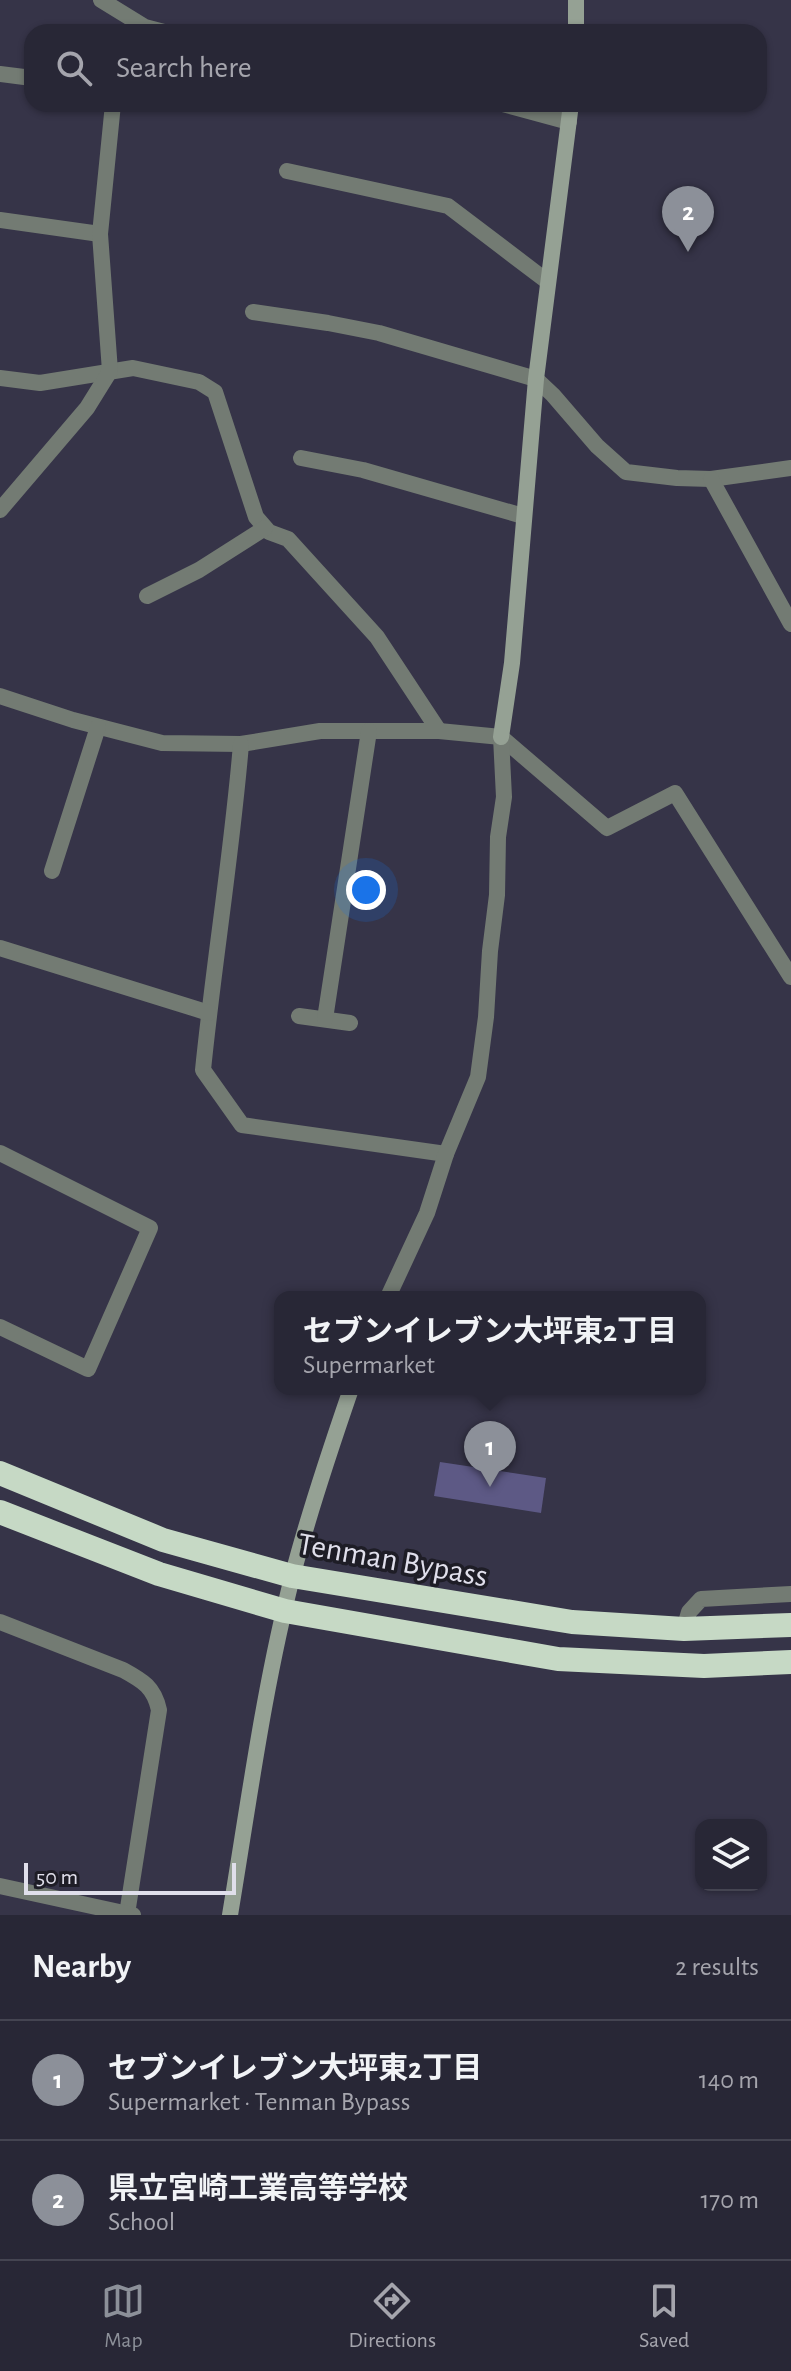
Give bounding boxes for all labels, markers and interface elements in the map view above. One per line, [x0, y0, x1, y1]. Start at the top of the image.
search box [24, 24, 767, 112]
icon: search [52, 46, 96, 90]
text: Search here [116, 53, 252, 83]
pin: 2 [662, 186, 714, 252]
your location [346, 870, 386, 910]
popup [274, 1291, 706, 1395]
text: セブンイレブン大坪東2丁目 [303, 1317, 677, 1347]
text: Supermarket [303, 1352, 435, 1378]
pin: 1 [464, 1421, 516, 1487]
street label: Tenman Bypass [296, 1528, 490, 1592]
map controls [695, 1819, 767, 1891]
button: layers [695, 1819, 767, 1891]
scale bar [24, 1859, 236, 1895]
text: 50 m [36, 1866, 78, 1888]
text: Nearby [32, 1950, 131, 1984]
text: 2 results [675, 1954, 759, 1980]
text: セブンイレブン大坪東2丁目 [108, 2054, 482, 2084]
text: 1 [53, 2067, 63, 2093]
text: 140 m [699, 2067, 759, 2093]
text: Supermarket · Tenman Bypass [108, 2089, 410, 2115]
text: 県立宮崎工業高等学校 [108, 2174, 408, 2204]
text: 2 [52, 2187, 64, 2213]
text: 170 m [700, 2187, 759, 2213]
text: School [108, 2209, 175, 2235]
tab: Map [101, 2279, 145, 2353]
tab: Directions [348, 2279, 436, 2353]
tab: Saved [639, 2279, 689, 2353]

